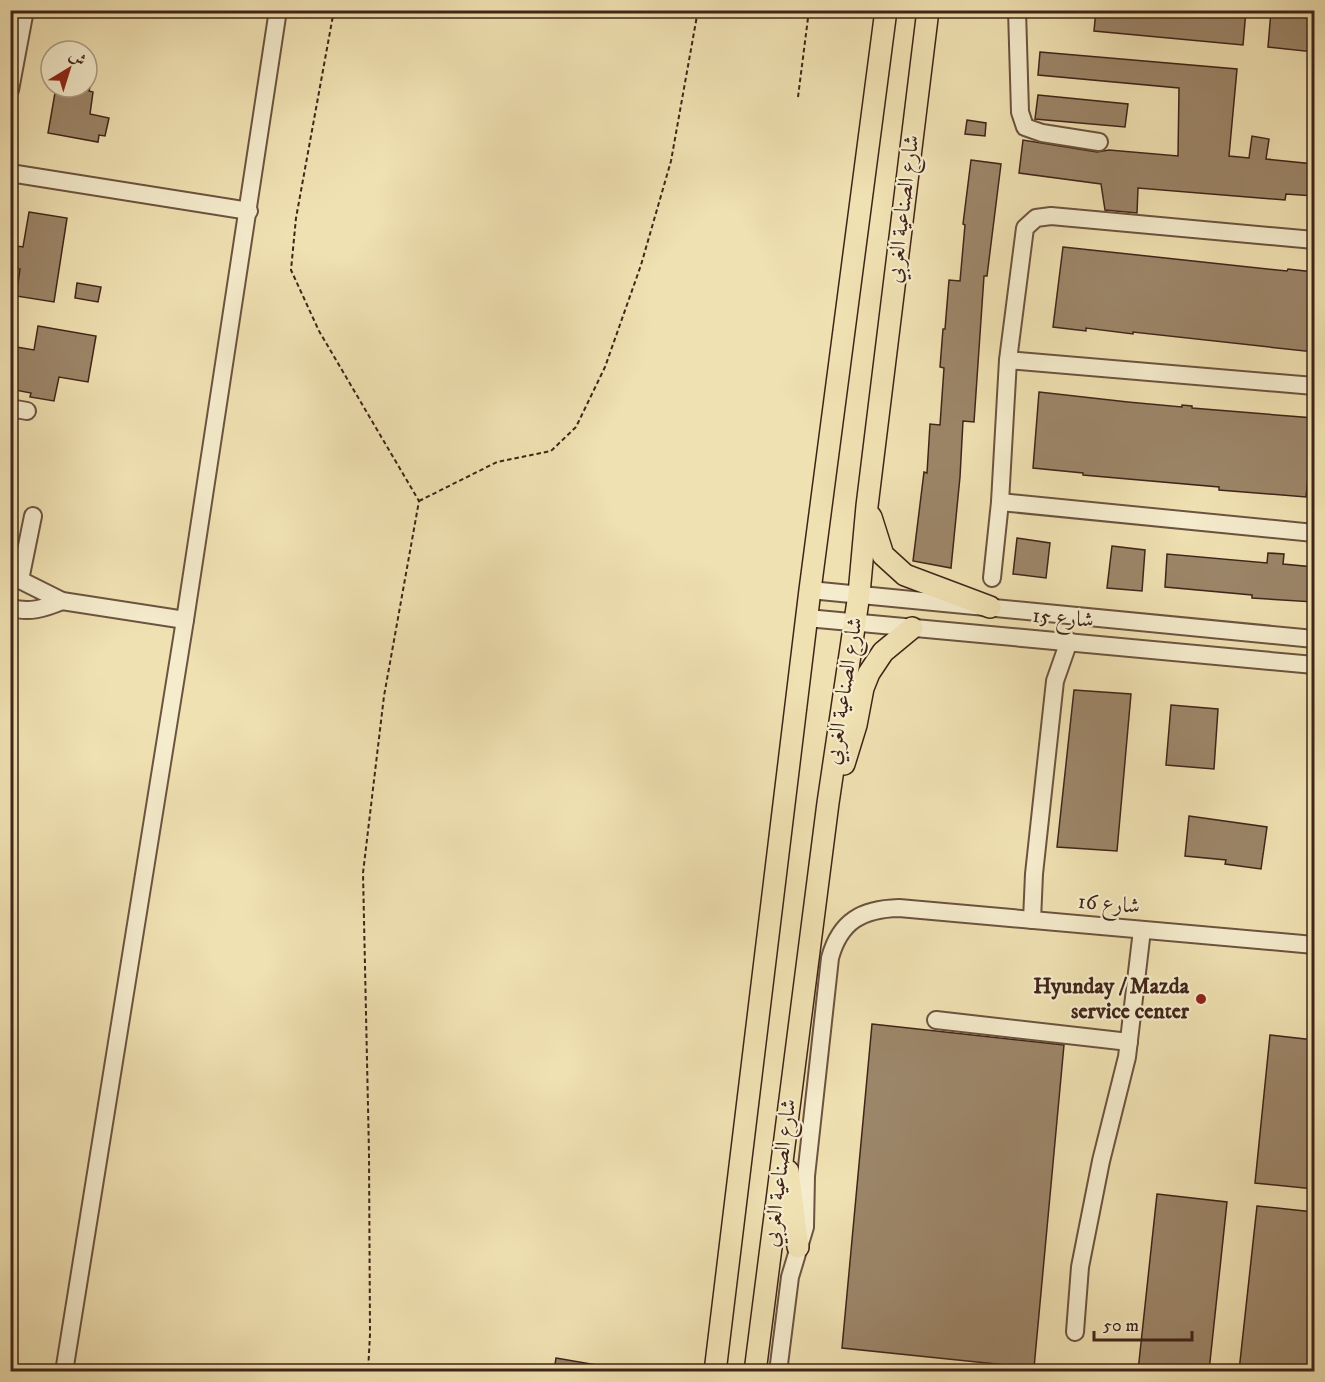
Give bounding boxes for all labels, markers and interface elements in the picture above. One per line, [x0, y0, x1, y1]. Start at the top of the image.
north arrow [39, 39, 99, 99]
text: ش [65, 45, 90, 71]
street label: شارع الصناعية الغربي [881, 133, 929, 285]
street label: شارع 15 [1031, 602, 1095, 638]
street label: شارع الصناعية الغربي [819, 615, 873, 767]
street label: شارع 16 [1076, 888, 1141, 924]
place label: Hyunday / Mazda service center [1033, 973, 1190, 1025]
marker: Hyunday / Mazda service center [1194, 992, 1208, 1006]
street label: شارع الصناعية الغربي [758, 1097, 806, 1249]
scale bar [1094, 1304, 1192, 1342]
text: 50 m [1103, 1315, 1139, 1337]

